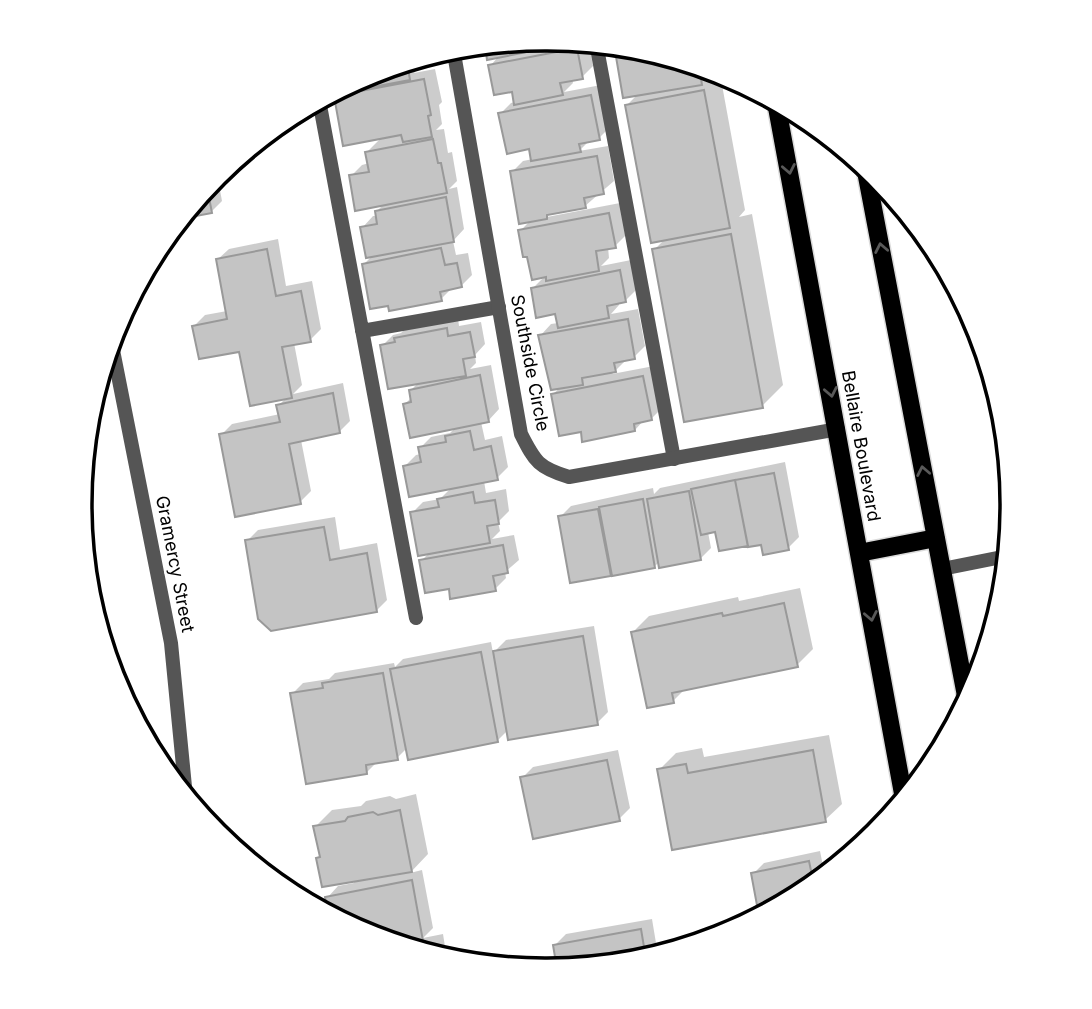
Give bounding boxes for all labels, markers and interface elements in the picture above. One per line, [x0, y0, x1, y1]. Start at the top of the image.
one-way arrow [780, 163, 795, 175]
one-way arrow [874, 242, 889, 254]
street label: Southside Circle [507, 293, 554, 433]
street label: Bellaire Boulevard [838, 369, 885, 523]
one-way arrow [822, 386, 837, 398]
one-way arrow [917, 465, 932, 477]
street label: Gramercy Street [152, 494, 199, 634]
one-way arrow [862, 610, 877, 622]

